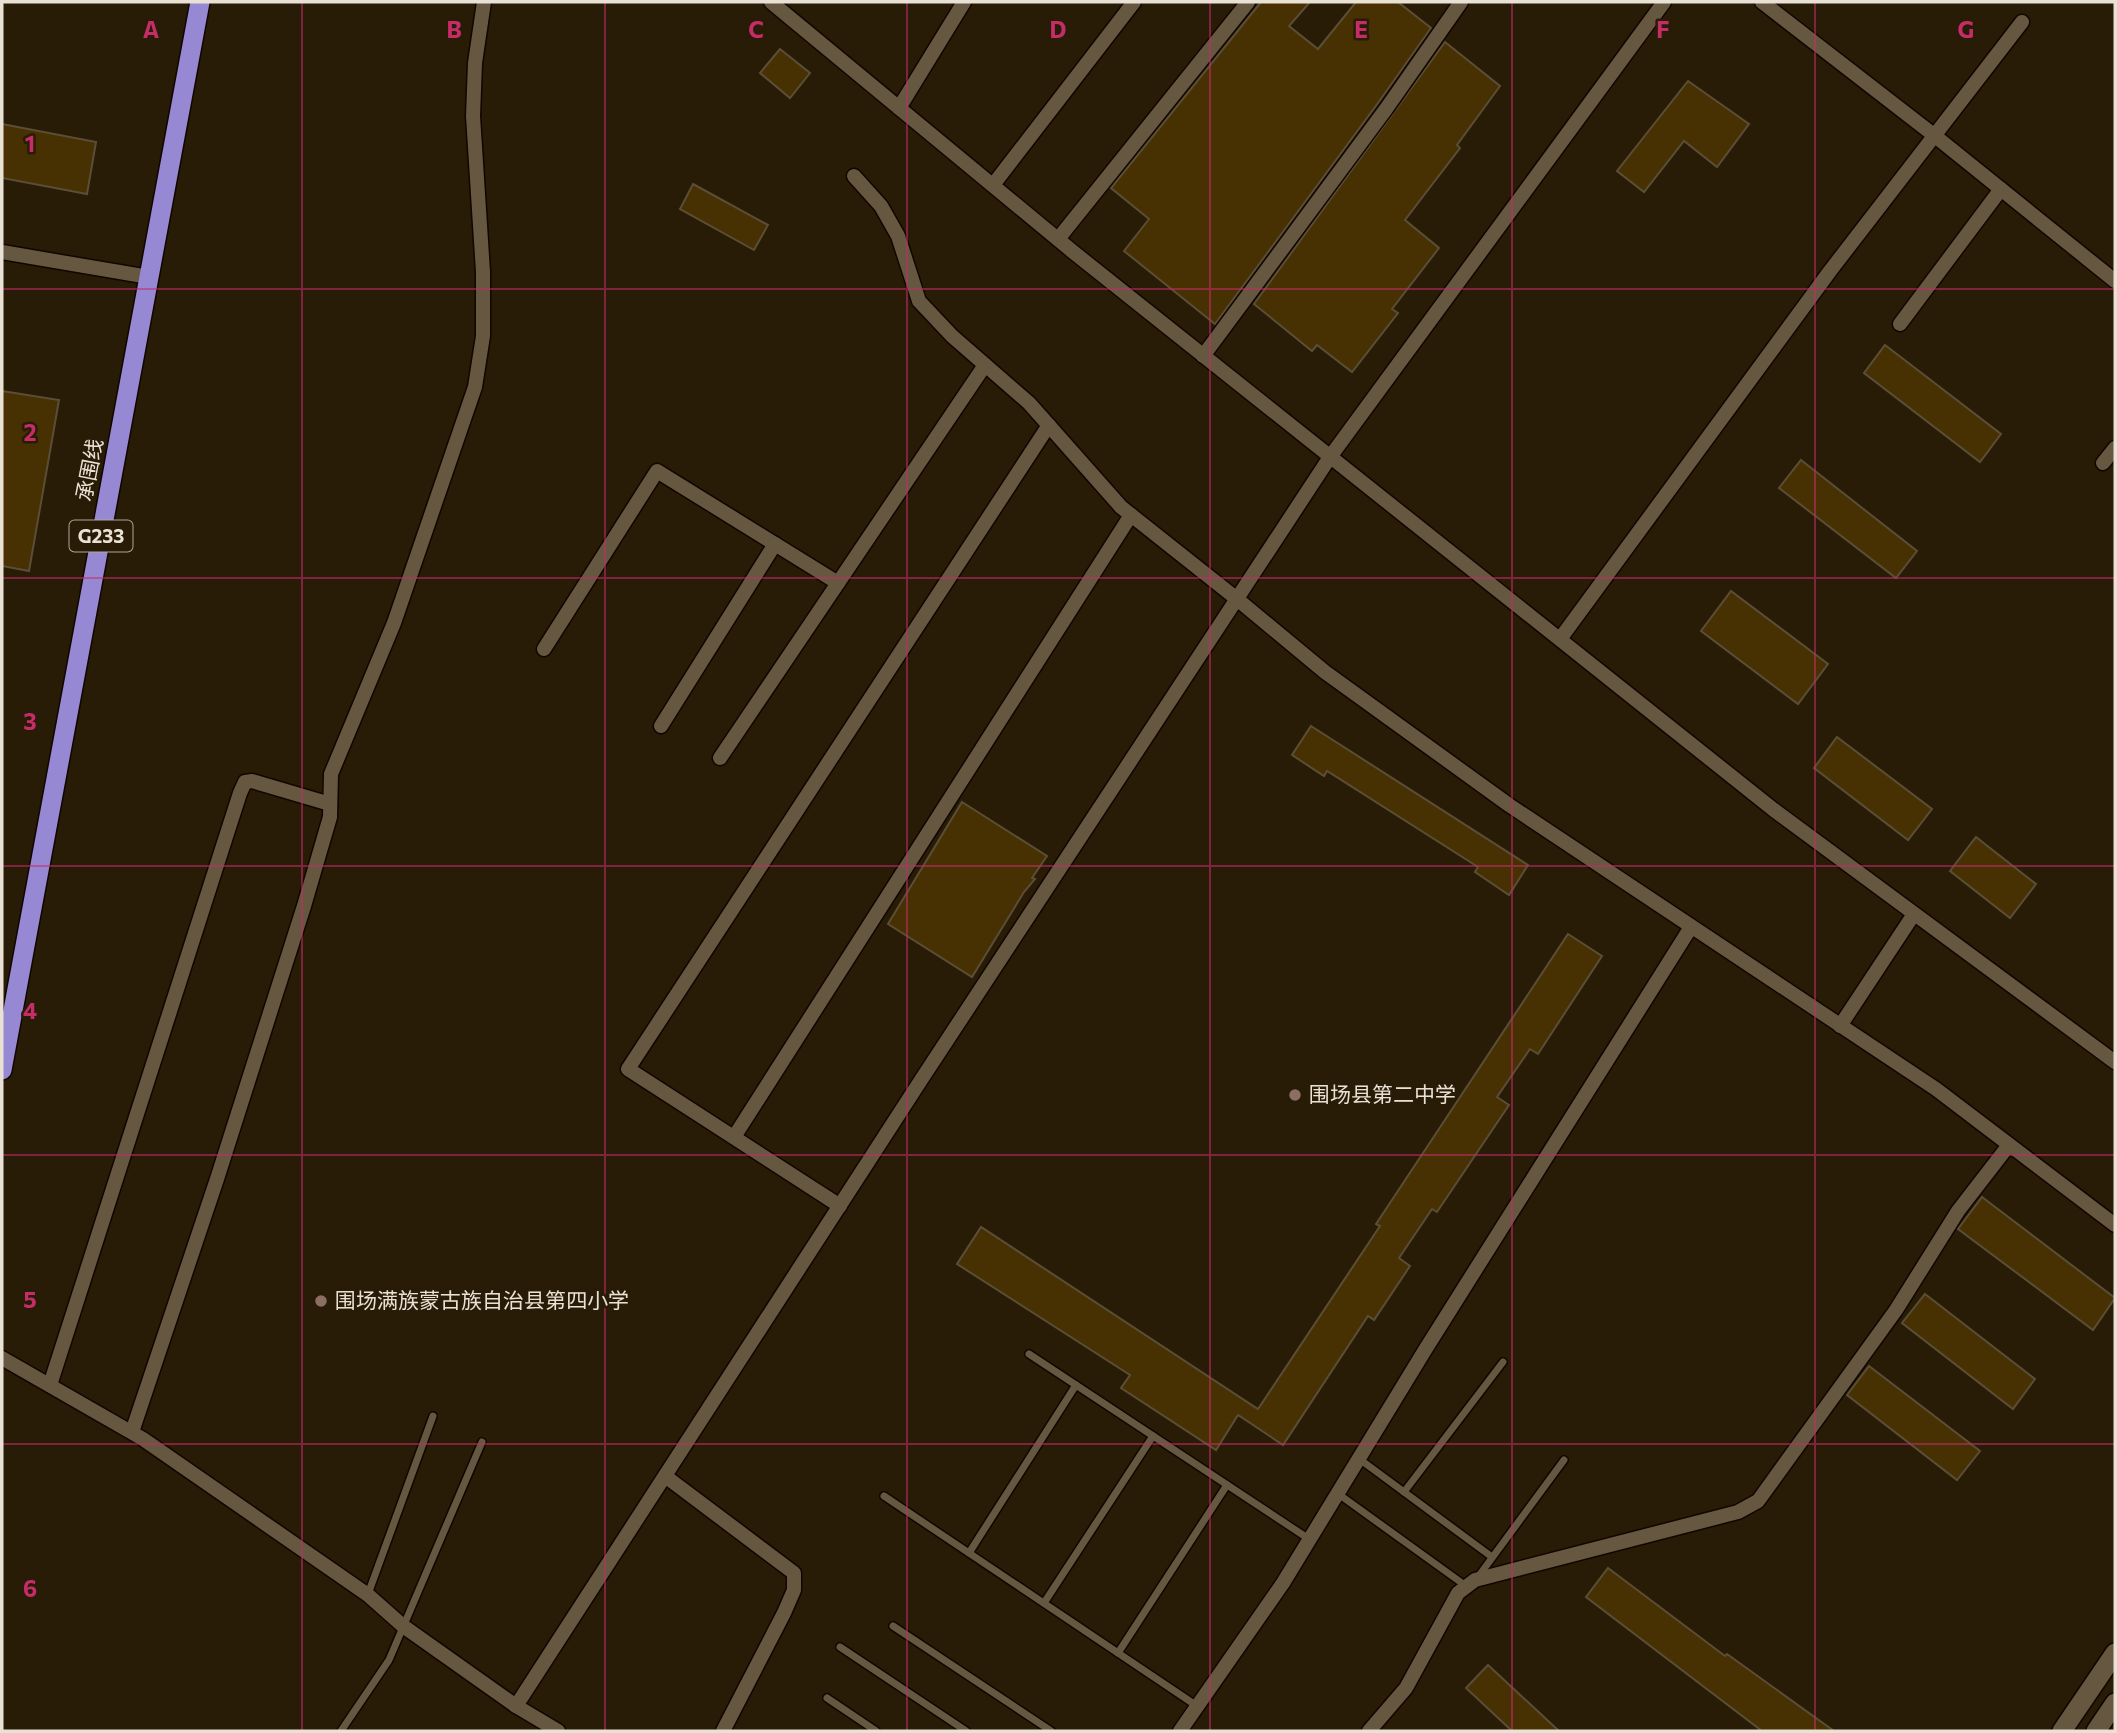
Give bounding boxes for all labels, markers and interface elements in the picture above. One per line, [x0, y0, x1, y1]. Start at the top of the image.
text: A [143, 15, 160, 43]
text: B [446, 15, 462, 43]
text: C [748, 15, 764, 43]
text: D [1050, 15, 1067, 43]
text: E [1354, 15, 1368, 43]
text: F [1656, 15, 1670, 43]
text: G [1958, 15, 1974, 43]
text: 1 [25, 129, 35, 157]
text: 2 [23, 418, 37, 446]
street label: 承围线 [70, 436, 107, 503]
road number: G233 [70, 520, 132, 552]
text: 3 [23, 707, 37, 735]
text: 4 [23, 996, 37, 1024]
place label: 围场县第二中学 [1309, 1081, 1456, 1106]
marker: 围场县第二中学 [1287, 1087, 1303, 1103]
text: 5 [23, 1285, 37, 1313]
place label: 围场满族蒙古族自治县第四小学 [335, 1287, 629, 1312]
marker: 围场满族蒙古族自治县第四小学 [313, 1293, 329, 1309]
text: 6 [23, 1574, 37, 1602]

